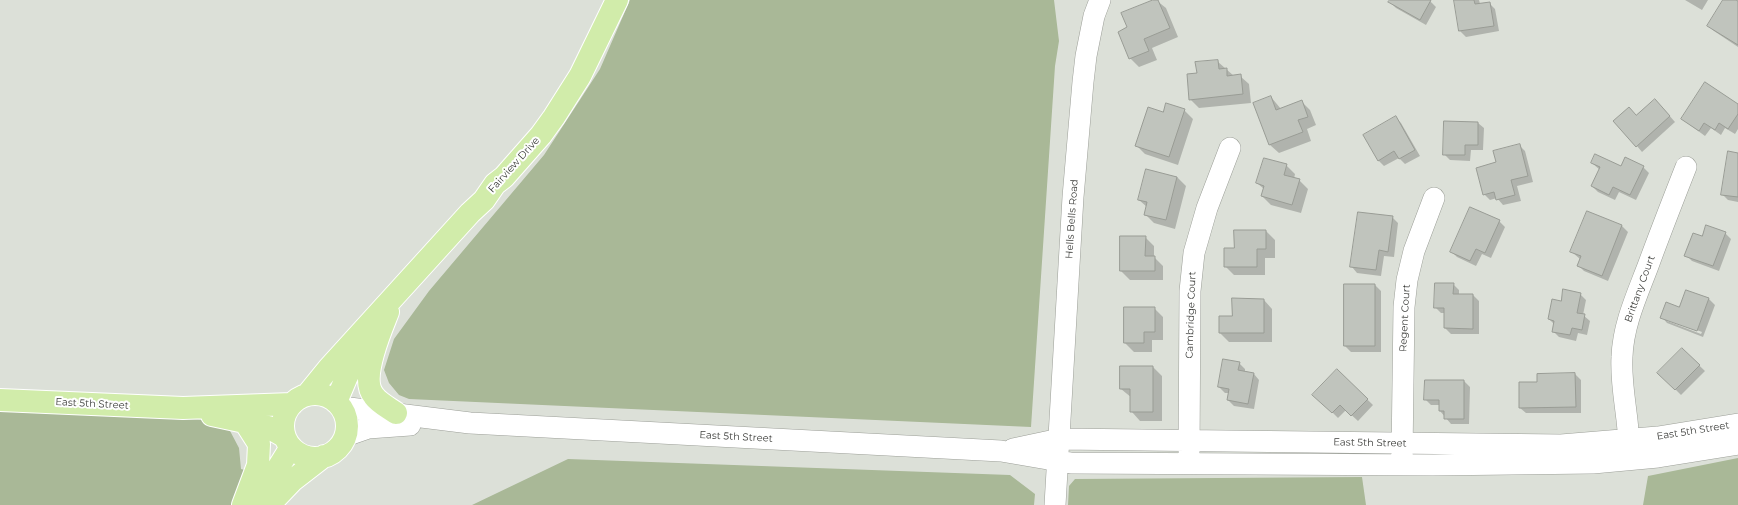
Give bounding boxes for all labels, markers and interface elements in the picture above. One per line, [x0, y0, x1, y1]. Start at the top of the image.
street label: Fairview Drive [486, 135, 542, 195]
street label: Hells Bells Road [1063, 179, 1081, 259]
street label: Brittany Court [1622, 254, 1658, 324]
street label: Cambridge Court [1183, 271, 1199, 359]
street label: Regent Court [1397, 284, 1413, 352]
street label: East 5th Street [55, 396, 129, 412]
street label: East 5th Street [1656, 419, 1730, 443]
street label: East 5th Street [699, 429, 773, 445]
street label: East 5th Street [1333, 436, 1407, 450]

